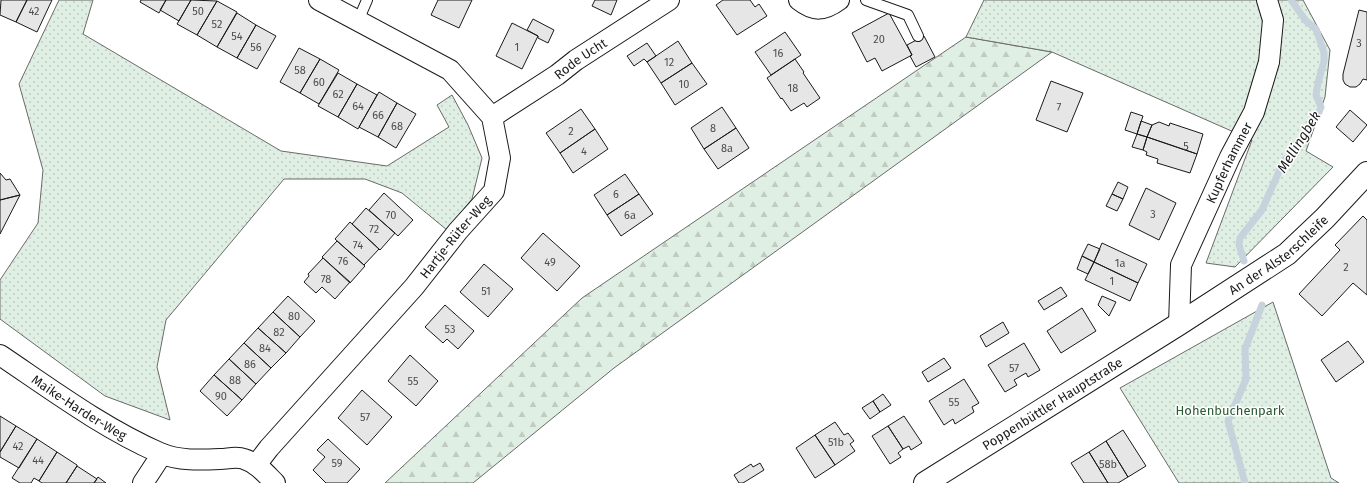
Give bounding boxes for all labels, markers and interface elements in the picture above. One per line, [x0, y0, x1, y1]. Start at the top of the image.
house number: 42 [28, 5, 40, 18]
house number: 50 [192, 5, 204, 18]
house number: 52 [212, 18, 222, 31]
house number: 54 [231, 30, 243, 43]
house number: 20 [873, 33, 885, 46]
street label: Rode Ucht [551, 35, 610, 82]
house number: 3 [1356, 37, 1362, 50]
house number: 56 [250, 41, 262, 54]
house number: 1 [515, 41, 519, 54]
house number: 16 [773, 47, 783, 60]
house number: 12 [664, 56, 674, 69]
house number: 58 [294, 64, 306, 77]
house number: 60 [313, 76, 325, 89]
house number: 10 [679, 78, 689, 91]
house number: 18 [788, 82, 798, 95]
house number: 62 [332, 88, 344, 101]
house number: 64 [352, 100, 364, 113]
house number: 7 [1057, 101, 1062, 114]
water label: Mellingbek [1273, 108, 1325, 176]
house number: 66 [372, 109, 384, 122]
street label: Kupferhammer [1203, 119, 1255, 205]
house number: 68 [391, 120, 403, 133]
house number: 8 [710, 122, 716, 135]
house number: 2 [568, 125, 574, 138]
house number: 5 [1183, 140, 1189, 153]
house number: 8a [721, 142, 733, 155]
house number: 4 [581, 145, 587, 158]
house number: 6 [613, 188, 619, 201]
street label: Hartje-Rüter-Weg [416, 192, 494, 281]
house number: 3 [1150, 208, 1156, 221]
house number: 70 [386, 209, 396, 222]
house number: 6a [624, 209, 636, 222]
street label: An der Alsterschleife [1226, 212, 1331, 297]
house number: 72 [369, 223, 379, 236]
house number: 74 [353, 239, 363, 252]
house number: 76 [338, 255, 348, 268]
house number: 49 [544, 256, 556, 269]
house number: 1a [1115, 257, 1125, 270]
house number: 2 [1343, 261, 1349, 274]
house number: 78 [321, 273, 331, 286]
house number: 1 [1110, 275, 1114, 288]
house number: 51 [481, 285, 491, 298]
house number: 80 [288, 310, 300, 323]
house number: 53 [445, 323, 455, 336]
house number: 82 [273, 326, 285, 339]
house number: 84 [259, 342, 271, 355]
street label: Poppenbüttler Hauptstraße [979, 354, 1125, 453]
house number: 86 [244, 358, 256, 371]
house number: 57 [1009, 362, 1019, 375]
street label: Maike-Harder-Weg [29, 371, 130, 443]
house number: 88 [229, 374, 241, 387]
house number: 55 [408, 375, 419, 388]
house number: 90 [215, 390, 227, 403]
house number: 55 [949, 396, 960, 409]
park label: Hohenbuchenpark [1176, 403, 1285, 418]
house number: 57 [360, 411, 370, 424]
house number: 51b [828, 436, 844, 449]
house number: 42 [12, 440, 24, 453]
house number: 44 [32, 454, 44, 467]
house number: 59 [331, 457, 343, 470]
house number: 58b [1099, 458, 1117, 471]

